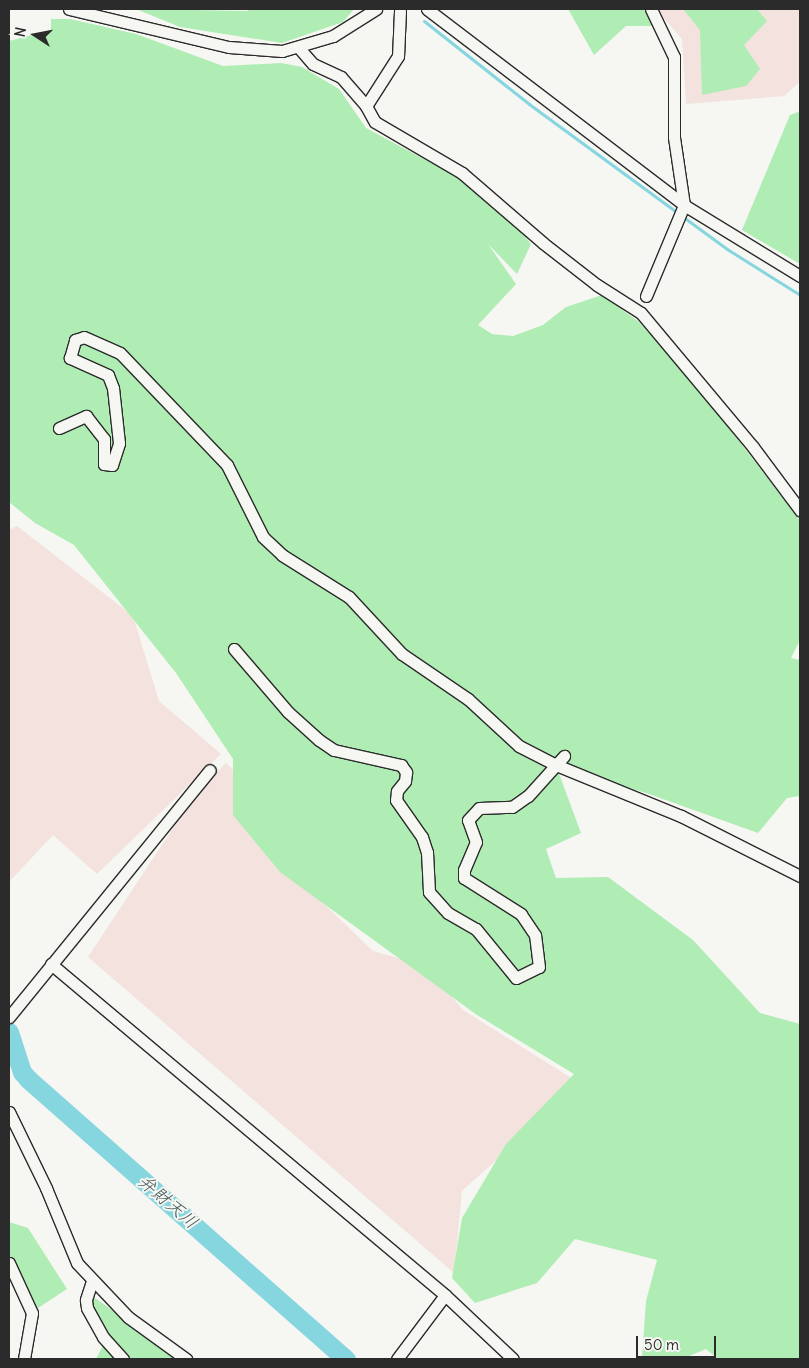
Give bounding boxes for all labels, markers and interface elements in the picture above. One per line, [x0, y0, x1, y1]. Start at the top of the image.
north arrow [10, 10, 60, 60]
text: N [11, 26, 30, 39]
water label: 弁財天川 [134, 1170, 202, 1234]
scale bar [639, 1326, 719, 1358]
text: 50 m [644, 1335, 679, 1354]

